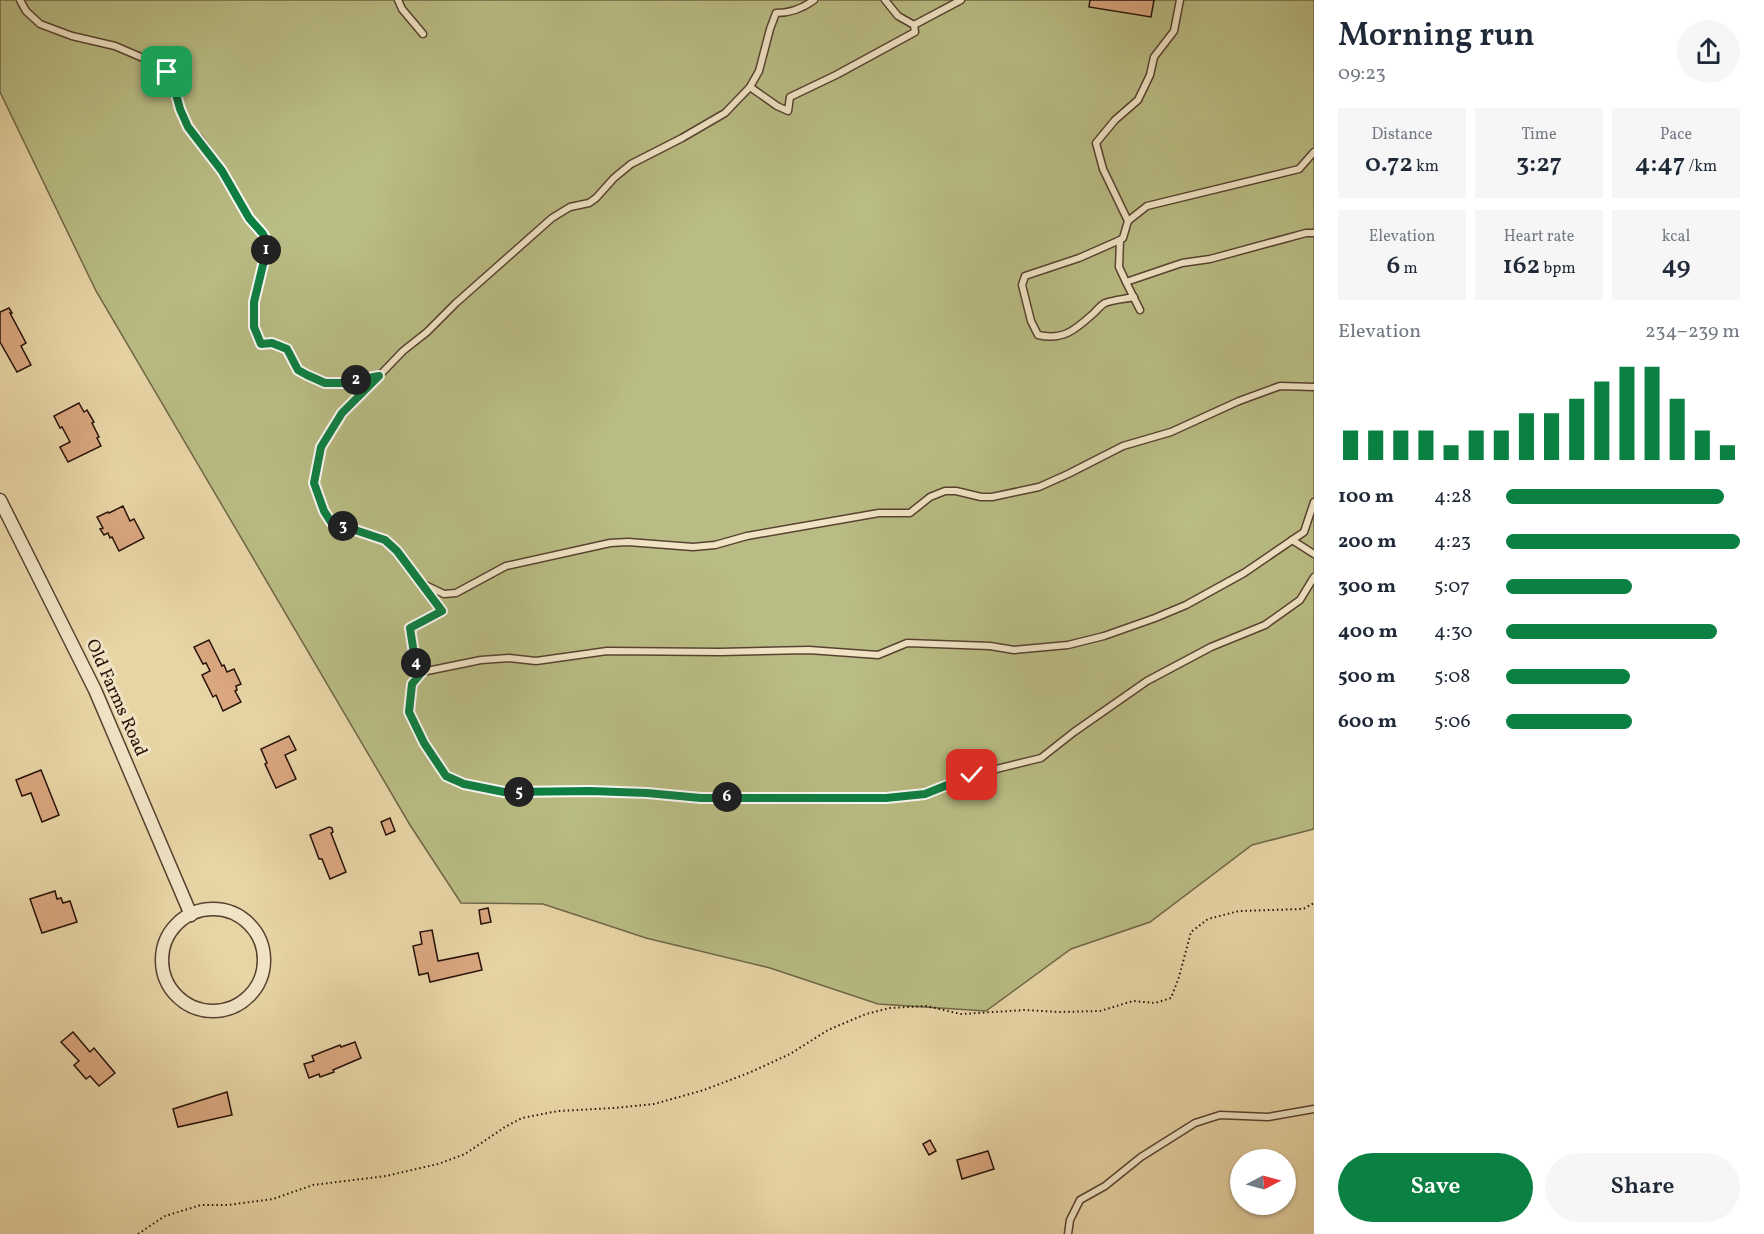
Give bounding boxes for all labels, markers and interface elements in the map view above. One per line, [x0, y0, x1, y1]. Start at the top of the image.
text: Morning run [1338, 14, 1535, 60]
button: share [1677, 20, 1740, 83]
pin [141, 46, 192, 97]
icon: arrive [150, 55, 183, 88]
text: 09:23 [1338, 60, 1386, 88]
text: Distance [1371, 124, 1433, 146]
text: Time [1521, 124, 1557, 146]
text: Pace [1660, 124, 1692, 146]
text: 0.72 [1365, 146, 1413, 182]
text: 3:27 [1516, 146, 1562, 182]
text: 4:47 [1635, 146, 1685, 182]
text: km [1413, 156, 1439, 178]
text: /km [1685, 156, 1717, 178]
text: Elevation [1369, 226, 1435, 248]
text: Heart rate [1504, 226, 1574, 248]
text: kcal [1662, 226, 1690, 248]
pin: 1 [251, 235, 281, 265]
text: 1 [263, 239, 269, 261]
text: 6 [1386, 248, 1400, 284]
text: 162 [1502, 248, 1540, 284]
text: 49 [1661, 248, 1691, 284]
text: m [1400, 258, 1418, 280]
text: bpm [1540, 258, 1576, 280]
text: Elevation [1338, 318, 1421, 346]
text: 234–239 m [1645, 318, 1740, 346]
pin: 2 [341, 365, 371, 395]
text: 2 [352, 369, 360, 391]
text: 100 m [1338, 483, 1394, 511]
text: 4:28 [1434, 483, 1472, 511]
pin: 3 [328, 511, 358, 541]
text: 3 [339, 515, 347, 537]
text: 200 m [1338, 528, 1396, 556]
text: 4:23 [1434, 528, 1471, 556]
text: 300 m [1338, 573, 1396, 601]
text: 5:07 [1434, 573, 1470, 601]
text: 400 m [1338, 618, 1398, 646]
text: 4:30 [1434, 618, 1473, 646]
street label: Old Farms Road [79, 635, 153, 761]
pin: 4 [401, 648, 431, 678]
text: 4 [411, 652, 421, 674]
text: 500 m [1338, 663, 1396, 691]
text: 5:08 [1434, 663, 1471, 691]
text: 600 m [1338, 708, 1397, 736]
text: 5:06 [1434, 708, 1471, 736]
pin [946, 749, 997, 800]
icon: check [955, 758, 988, 791]
pin: 5 [504, 777, 534, 807]
text: 5 [515, 781, 523, 803]
pin: 6 [712, 782, 742, 812]
text: 6 [723, 786, 731, 808]
north arrow [1230, 1149, 1296, 1215]
map controls [1230, 1149, 1296, 1215]
button: Save [1338, 1153, 1533, 1222]
button: Share [1545, 1153, 1740, 1222]

